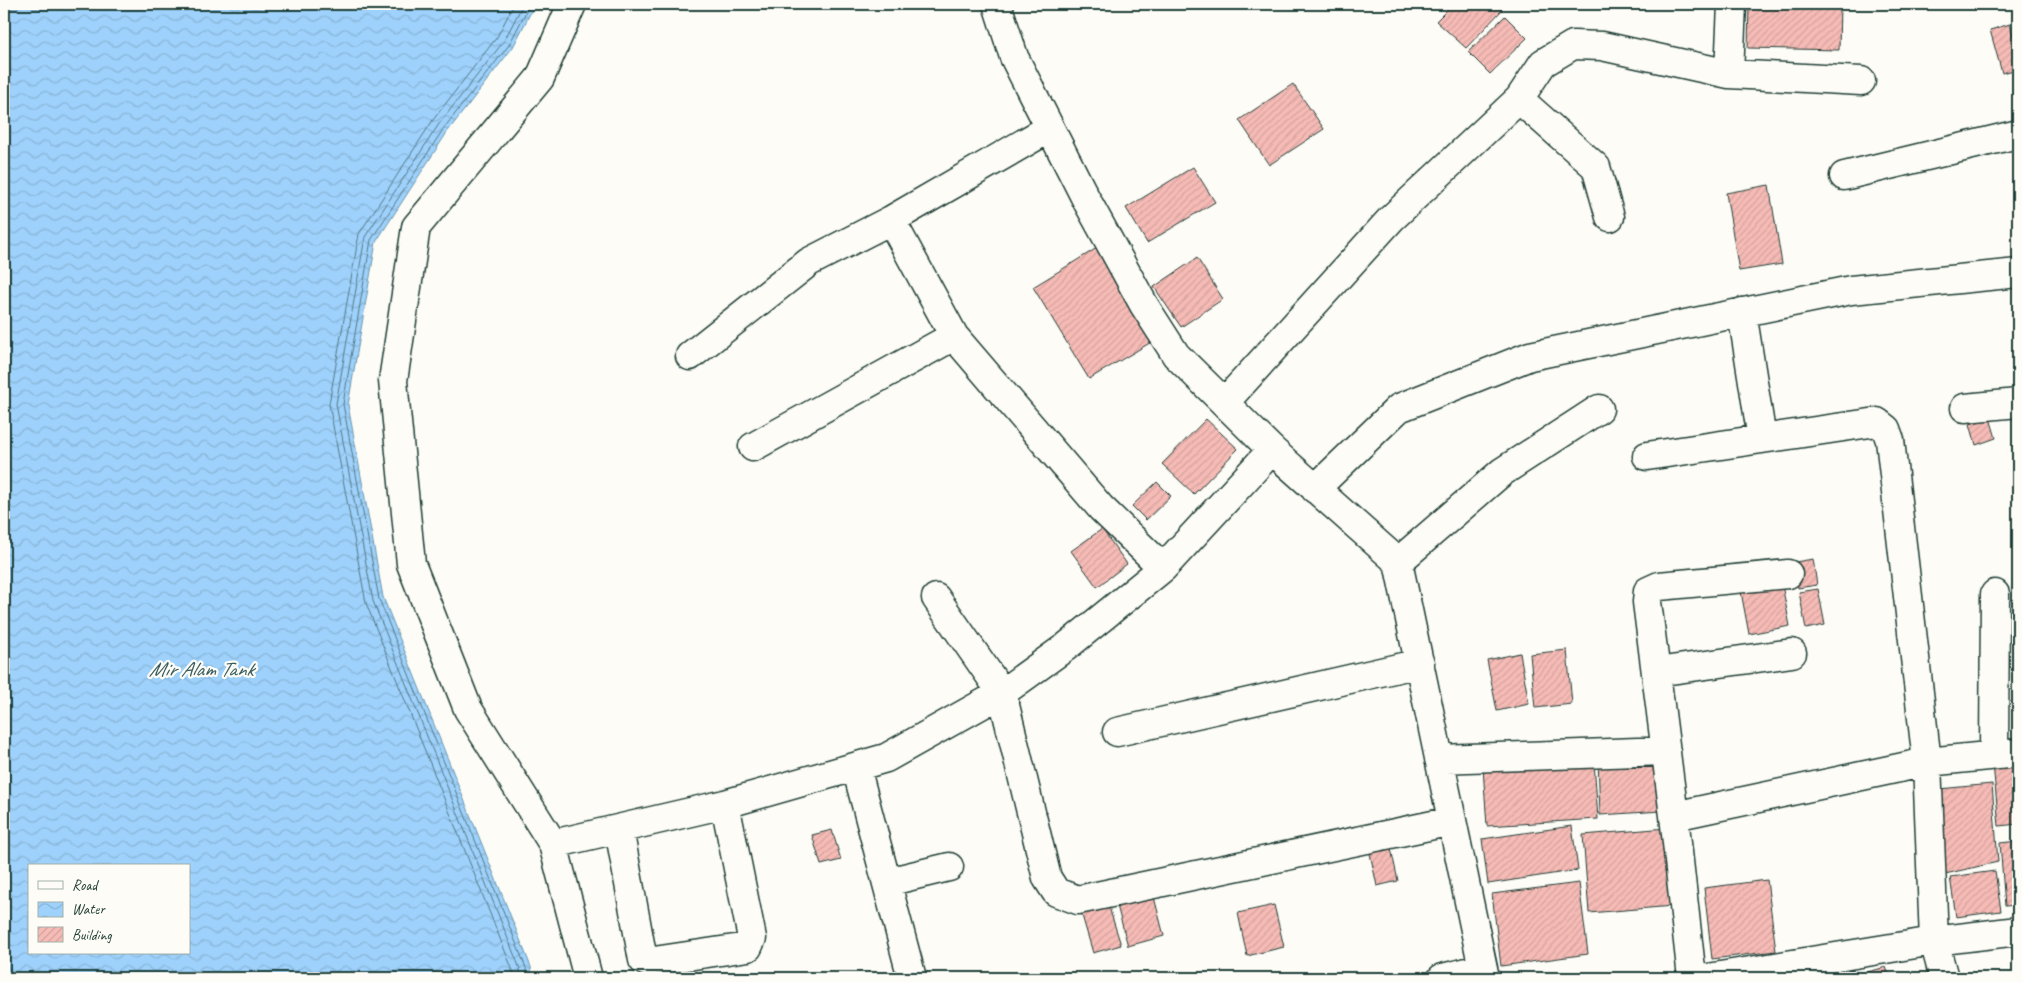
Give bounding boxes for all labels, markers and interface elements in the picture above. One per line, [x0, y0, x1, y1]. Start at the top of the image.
water label: Mir Alam Tank [149, 656, 257, 682]
legend [28, 864, 190, 954]
text: Road [72, 876, 99, 895]
text: Water [72, 900, 106, 919]
text: Building [72, 926, 112, 945]

